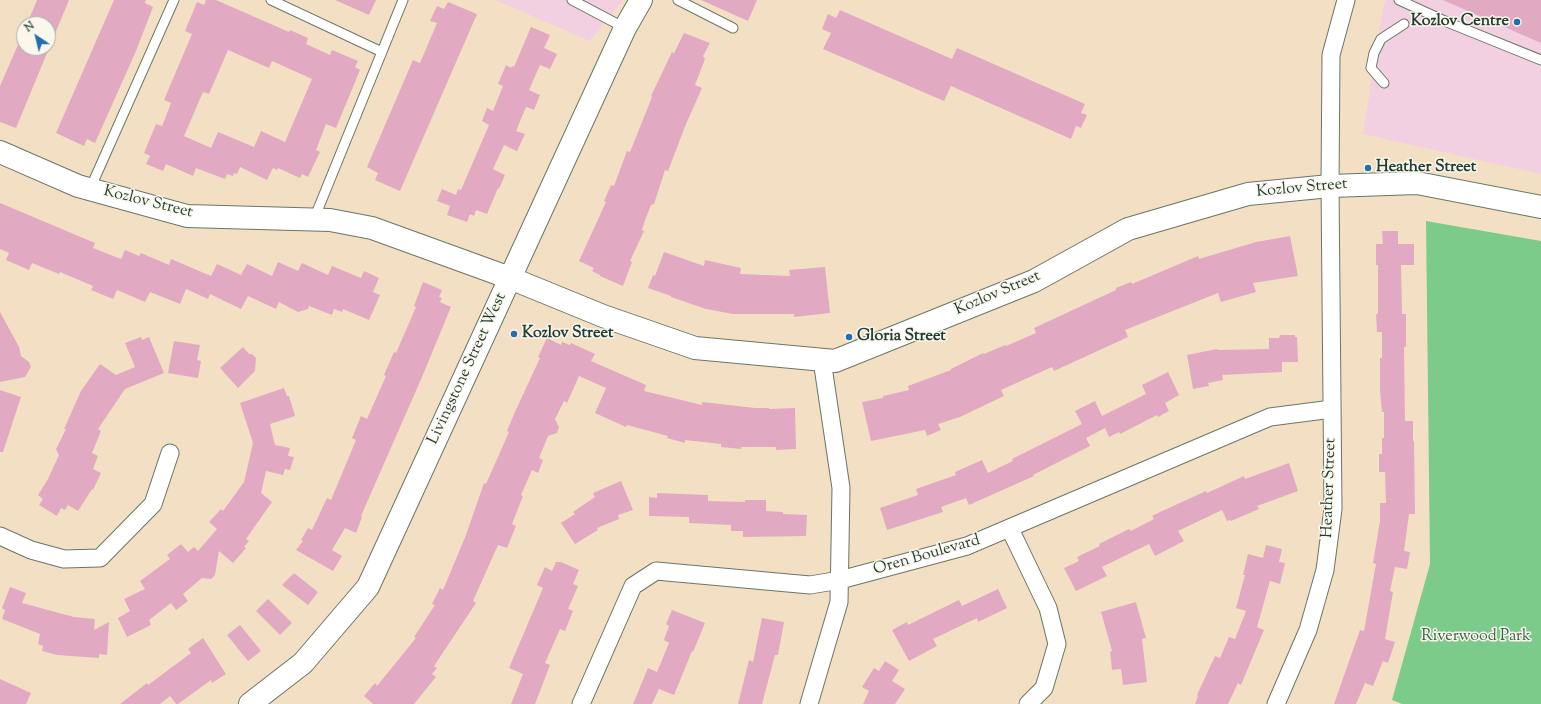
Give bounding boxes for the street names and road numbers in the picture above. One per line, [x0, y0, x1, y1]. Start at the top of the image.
street label: Kozlov Street [1256, 175, 1348, 203]
street label: Kozlov Street [101, 183, 195, 223]
street label: Kozlov Street [952, 267, 1044, 321]
street label: Livingstone Street West [424, 290, 512, 448]
street label: Heather Street [1319, 438, 1341, 538]
street label: Oren Boulevard [871, 532, 983, 580]

